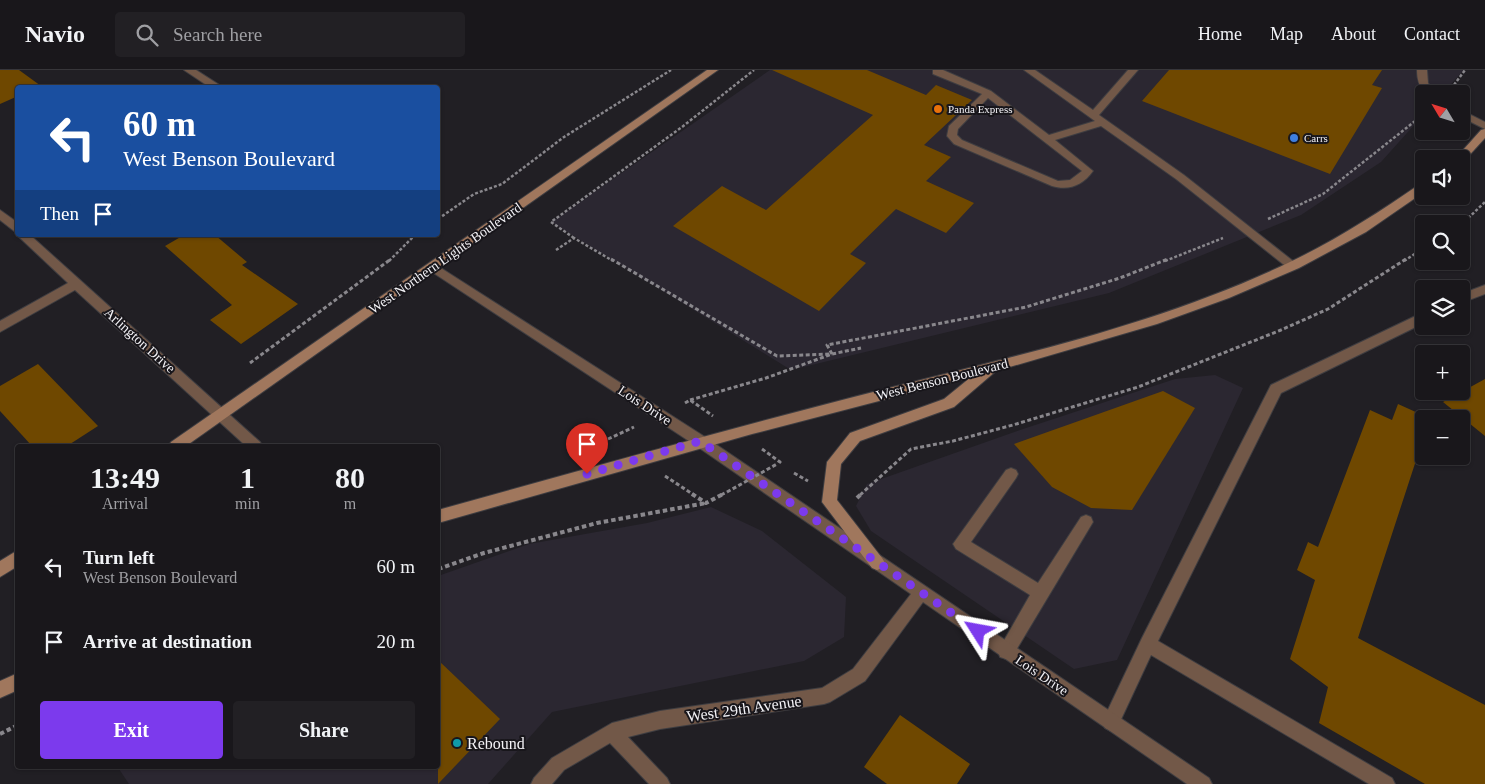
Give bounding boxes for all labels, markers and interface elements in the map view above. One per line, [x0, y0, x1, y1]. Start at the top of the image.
search box [115, 12, 465, 57]
text: Navio [25, 21, 85, 47]
icon: search [133, 21, 161, 49]
text: Search here [173, 24, 262, 45]
text: Home [1198, 24, 1242, 44]
text: Map [1270, 24, 1303, 44]
text: About [1331, 24, 1376, 44]
text: Contact [1404, 24, 1460, 44]
north arrow [1415, 85, 1470, 140]
map controls [1415, 85, 1470, 465]
marker: Panda Express [932, 103, 944, 115]
place label: Panda Express [948, 103, 1012, 115]
icon: left [40, 105, 105, 170]
text: 60 m [123, 105, 196, 144]
marker: Carrs [1288, 132, 1300, 144]
place label: Carrs [1304, 132, 1328, 144]
text: West Benson Boulevard [123, 146, 335, 171]
button: sound [1415, 150, 1470, 205]
icon: arrive [89, 200, 117, 228]
street label: West Northern Lights Boulevard [366, 200, 524, 317]
text: Then [40, 203, 79, 224]
button: search [1415, 215, 1470, 270]
button: layers [1415, 280, 1470, 335]
street label: Arlington Drive [101, 305, 178, 376]
button: + [1415, 345, 1470, 400]
street label: West Benson Boulevard [875, 356, 1009, 403]
street label: Lois Drive [615, 383, 674, 428]
button: − [1415, 410, 1470, 465]
pin [566, 423, 608, 474]
icon: arrive [573, 430, 601, 458]
text: 13:49 [90, 461, 160, 494]
text: 1 [240, 461, 255, 494]
text: 80 [335, 461, 365, 494]
text: Arrival [102, 495, 148, 512]
text: min [235, 495, 260, 512]
text: m [344, 495, 356, 512]
text: Turn left [83, 547, 155, 568]
icon: left [40, 553, 68, 581]
text: 60 m [376, 556, 415, 577]
text: West Benson Boulevard [83, 569, 237, 586]
position arrow [951, 604, 1003, 656]
icon: arrive [40, 628, 68, 656]
text: Arrive at destination [83, 631, 252, 652]
text: 20 m [376, 631, 415, 652]
street label: Lois Drive [1013, 652, 1071, 698]
street label: West 29th Avenue [686, 692, 803, 725]
button: Exit [40, 701, 223, 759]
button: Share [233, 701, 415, 759]
place label: Rebound [467, 735, 525, 752]
marker: Rebound [451, 737, 463, 749]

